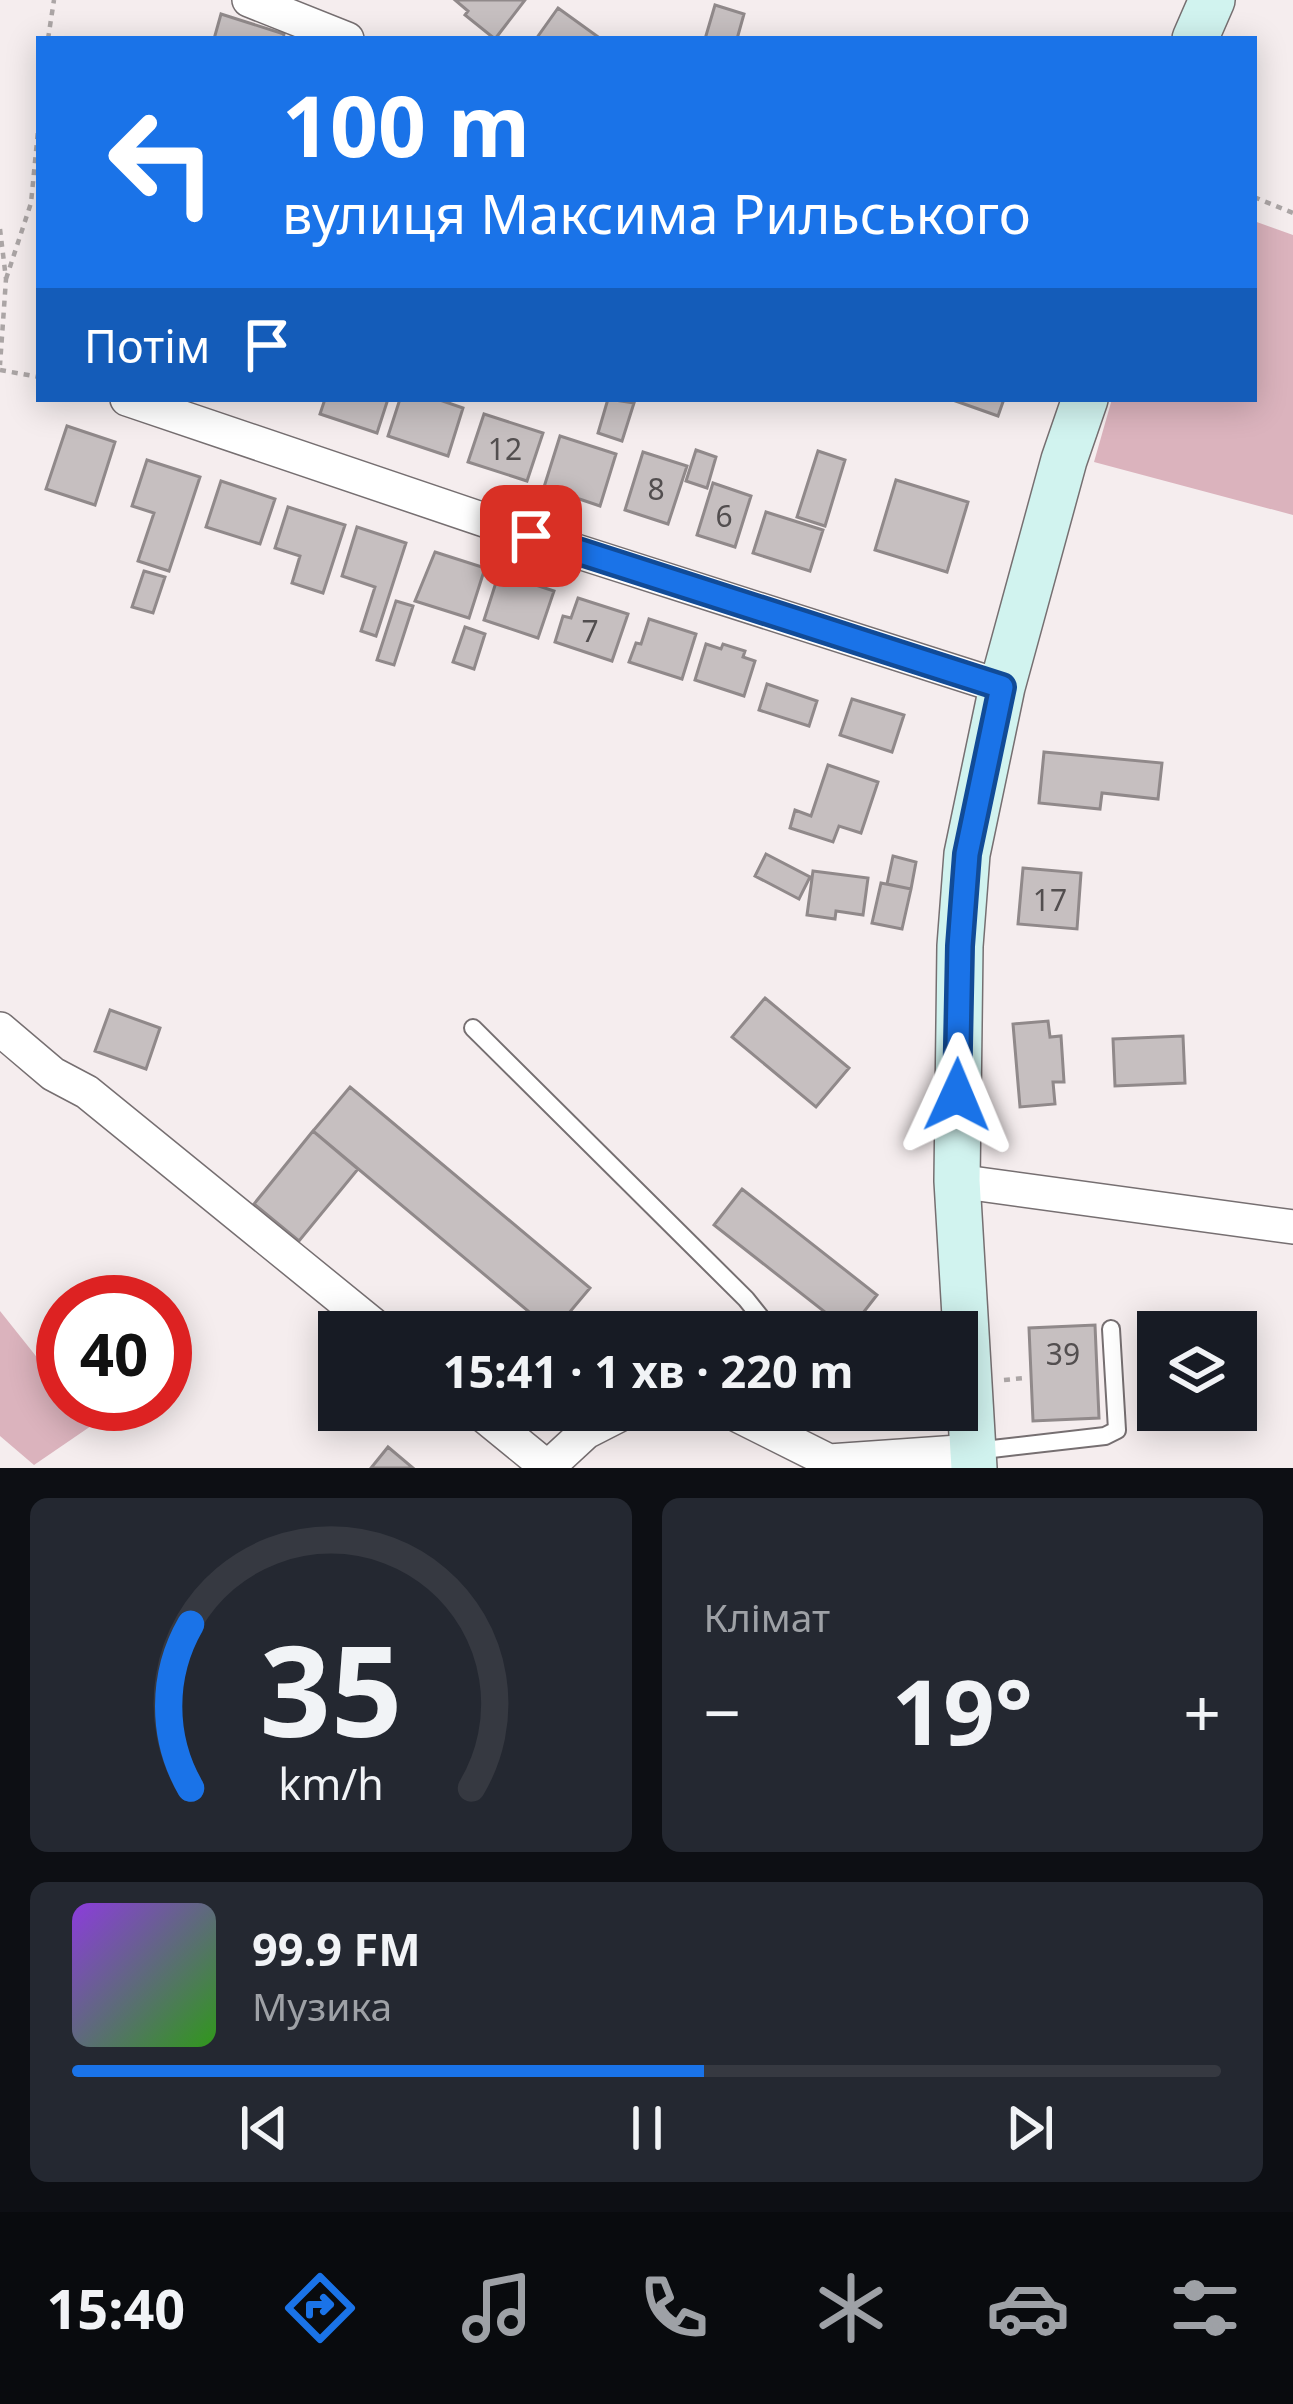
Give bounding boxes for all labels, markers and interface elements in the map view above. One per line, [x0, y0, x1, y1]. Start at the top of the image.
text: 100 m [282, 67, 530, 182]
icon: left [84, 84, 240, 240]
text: вулиця Максима Рильського [282, 176, 1031, 250]
icon: arrive [234, 312, 300, 378]
text: Потім [84, 315, 210, 376]
house number: 12 [488, 428, 522, 469]
house number: 8 [647, 468, 665, 509]
pin [480, 485, 582, 587]
house number: 6 [715, 495, 733, 536]
icon: arrive [498, 503, 564, 569]
house number: 7 [581, 610, 599, 651]
house number: 17 [1033, 879, 1067, 920]
position arrow [894, 1032, 1020, 1158]
speed limit sign: 40 [36, 1275, 192, 1431]
map controls [1137, 1311, 1257, 1431]
button: layers [1137, 1311, 1257, 1431]
house number: 39 [1046, 1333, 1080, 1374]
text: 15:41 · 1 хв · 220 m [443, 1340, 853, 1401]
text: Клімат [704, 1590, 830, 1643]
text: 35 [259, 1604, 402, 1774]
text: 19° [892, 1649, 1033, 1771]
text: − [704, 1666, 741, 1756]
text: + [1183, 1666, 1221, 1756]
text: km/h [278, 1754, 383, 1813]
text: 99.9 FM [252, 1918, 421, 1979]
text: Музика [252, 1979, 392, 2032]
icon: previous [231, 2095, 297, 2161]
icon: pause [614, 2095, 680, 2161]
icon: next [997, 2095, 1063, 2161]
icon: directions [278, 2266, 362, 2350]
icon: music [455, 2266, 539, 2350]
icon: phone [632, 2266, 716, 2350]
icon: climate [809, 2266, 893, 2350]
icon: car [986, 2266, 1070, 2350]
icon: filters [1163, 2266, 1247, 2350]
text: 15:40 [46, 2271, 185, 2345]

